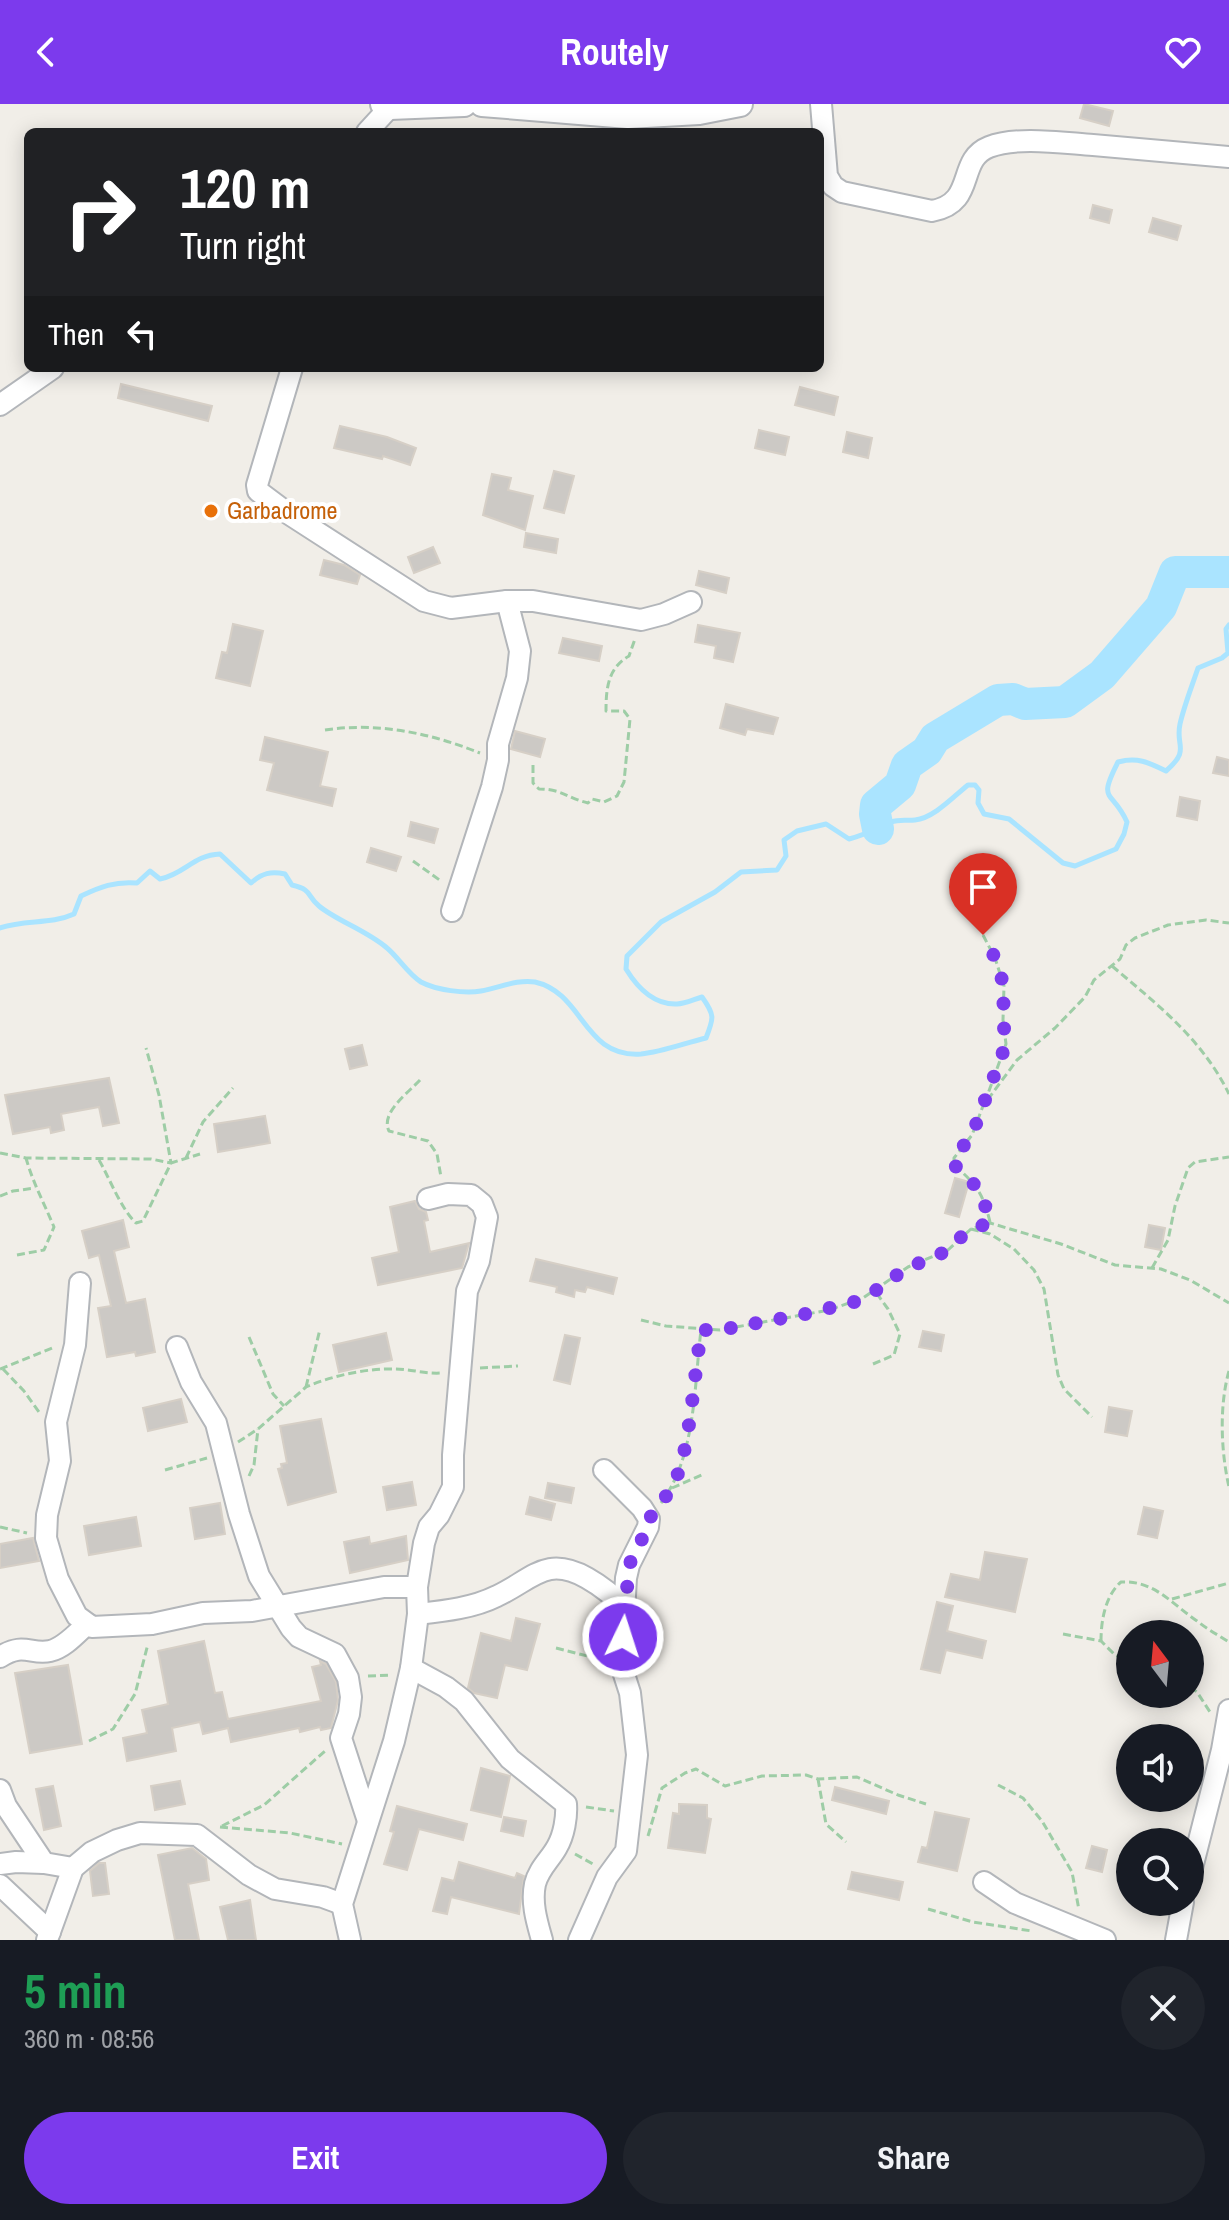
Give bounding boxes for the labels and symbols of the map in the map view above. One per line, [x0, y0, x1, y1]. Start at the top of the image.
place label: Garbadrome [227, 494, 337, 526]
marker: Garbadrome [202, 502, 220, 520]
pin [949, 853, 1017, 935]
position arrow [581, 1595, 665, 1679]
north arrow [1116, 1620, 1204, 1708]

